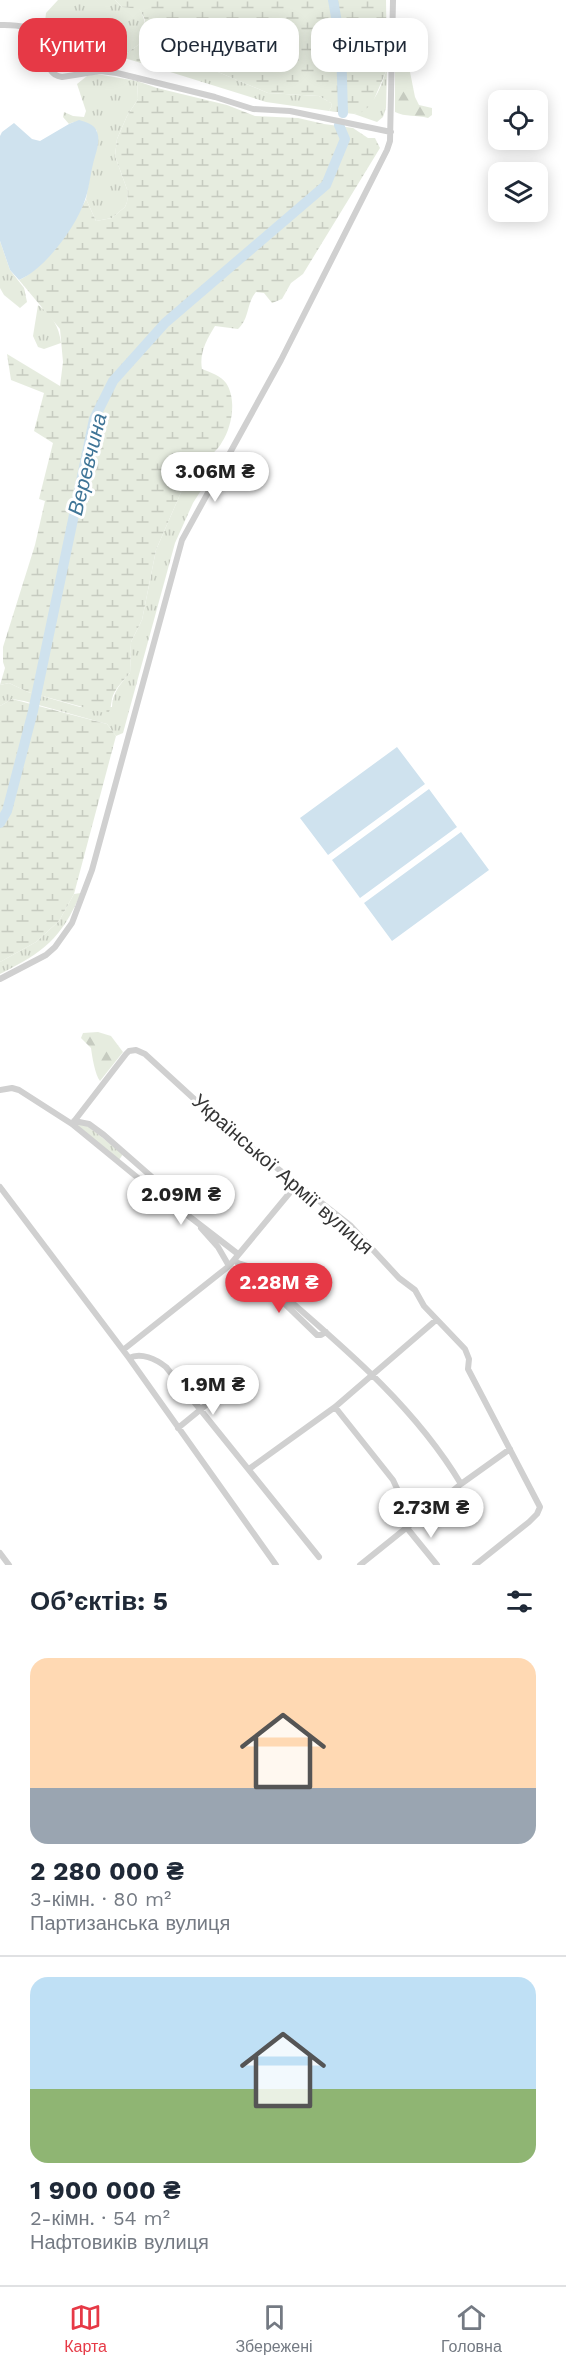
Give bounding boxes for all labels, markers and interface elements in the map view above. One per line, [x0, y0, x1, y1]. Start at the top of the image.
chip: Купити [18, 18, 127, 72]
chip: Орендувати [139, 18, 299, 72]
chip: Фільтри [311, 18, 428, 72]
map controls [488, 90, 548, 222]
button: locate [488, 90, 548, 150]
button: layers [488, 162, 548, 222]
water label: Веревчина [62, 410, 112, 518]
pin: 3.06M ₴ [160, 452, 270, 503]
text: 3.06M ₴ [175, 459, 255, 483]
street label: Української Армії вулиця [187, 1089, 379, 1259]
pin: 2.09M ₴ [126, 1175, 236, 1226]
text: 2.09M ₴ [141, 1182, 221, 1206]
pin: 2.28M ₴ [224, 1263, 334, 1314]
text: 2.28M ₴ [239, 1270, 319, 1294]
pin: 1.9M ₴ [164, 1365, 262, 1416]
text: 1.9M ₴ [181, 1372, 245, 1396]
pin: 2.73M ₴ [376, 1488, 486, 1539]
text: 2.73M ₴ [393, 1495, 469, 1519]
icon: filters [503, 1585, 536, 1618]
text: Об’єктів: 5 [30, 1586, 168, 1616]
icon: home [229, 1697, 337, 1805]
text: 2 280 000 ₴ [30, 1856, 184, 1886]
text: 3-кімн. · 80 m² [30, 1887, 171, 1911]
text: Партизанська вулиця [30, 1911, 230, 1935]
icon: home [229, 2016, 337, 2124]
text: 1 900 000 ₴ [30, 2175, 181, 2205]
text: 2-кімн. · 54 m² [30, 2206, 170, 2230]
text: Нафтовиків вулиця [30, 2230, 209, 2254]
tab: Карта [64, 2301, 107, 2356]
tab: Збережені [235, 2301, 313, 2356]
tab: Головна [441, 2301, 502, 2356]

